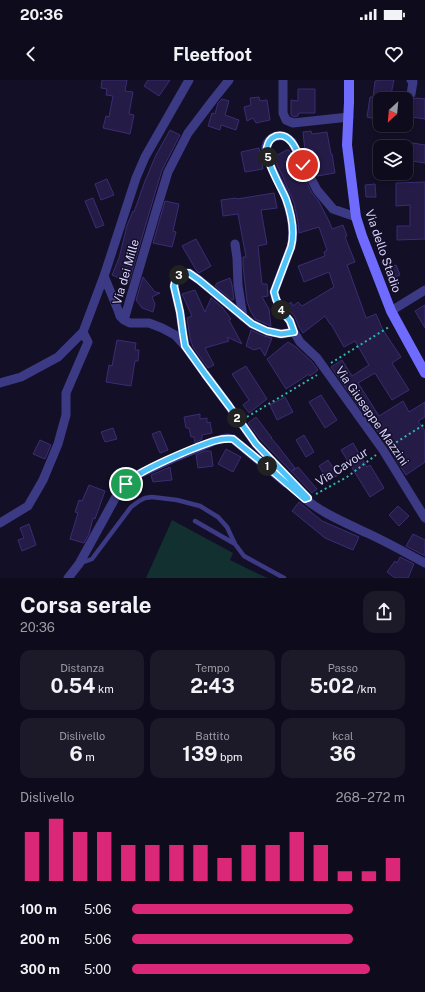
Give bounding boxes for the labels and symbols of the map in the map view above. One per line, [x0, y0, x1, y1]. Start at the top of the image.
north arrow [373, 92, 413, 132]
pin: 5 [258, 147, 278, 167]
pin [286, 148, 320, 182]
street label: Via dello Stadio [362, 208, 404, 295]
street label: Via dei Mille [110, 237, 142, 306]
pin: 3 [169, 265, 189, 285]
pin: 4 [271, 300, 291, 320]
street label: Via Giuseppe Mazzini [332, 364, 412, 468]
pin: 2 [227, 408, 247, 428]
street label: Via Cavour [313, 445, 371, 489]
pin: 1 [257, 456, 277, 476]
pin [109, 467, 143, 501]

